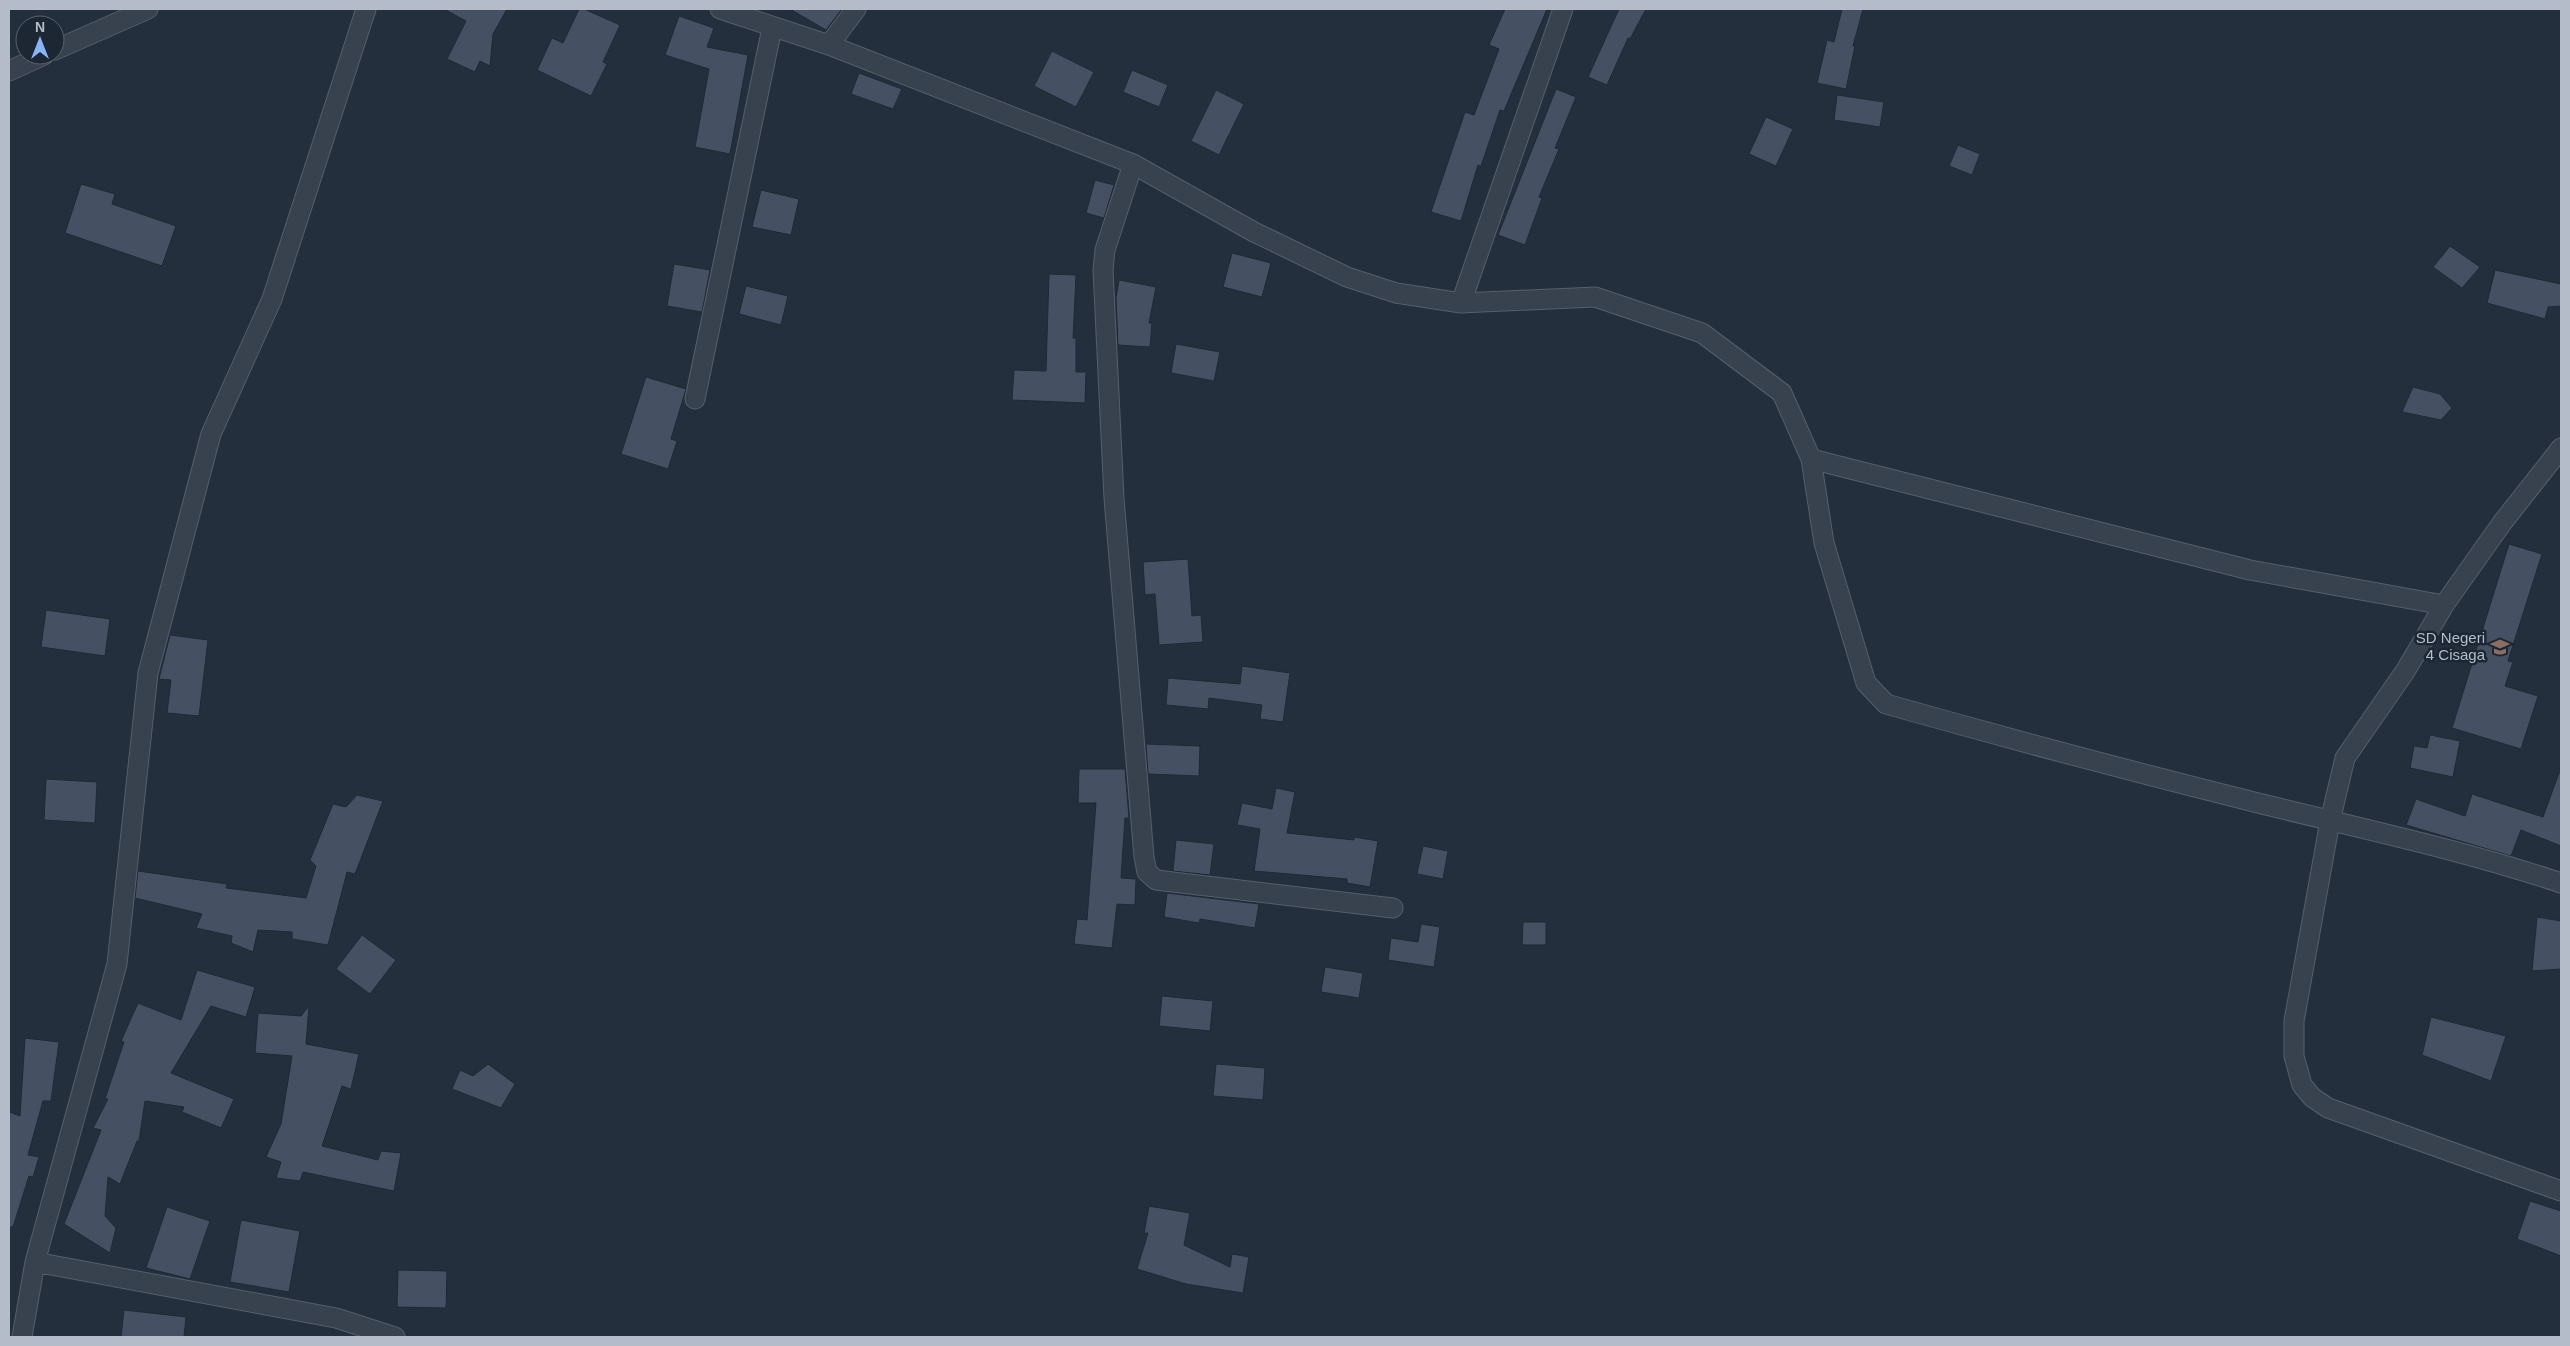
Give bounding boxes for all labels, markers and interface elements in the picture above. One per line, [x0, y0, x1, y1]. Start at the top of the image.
north arrow [15, 15, 65, 65]
text: N [35, 19, 45, 35]
place label: SD Negeri 4 Cisaga [2416, 629, 2486, 663]
school or university icon: SD Negeri 4 Cisaga [2489, 636, 2511, 658]

